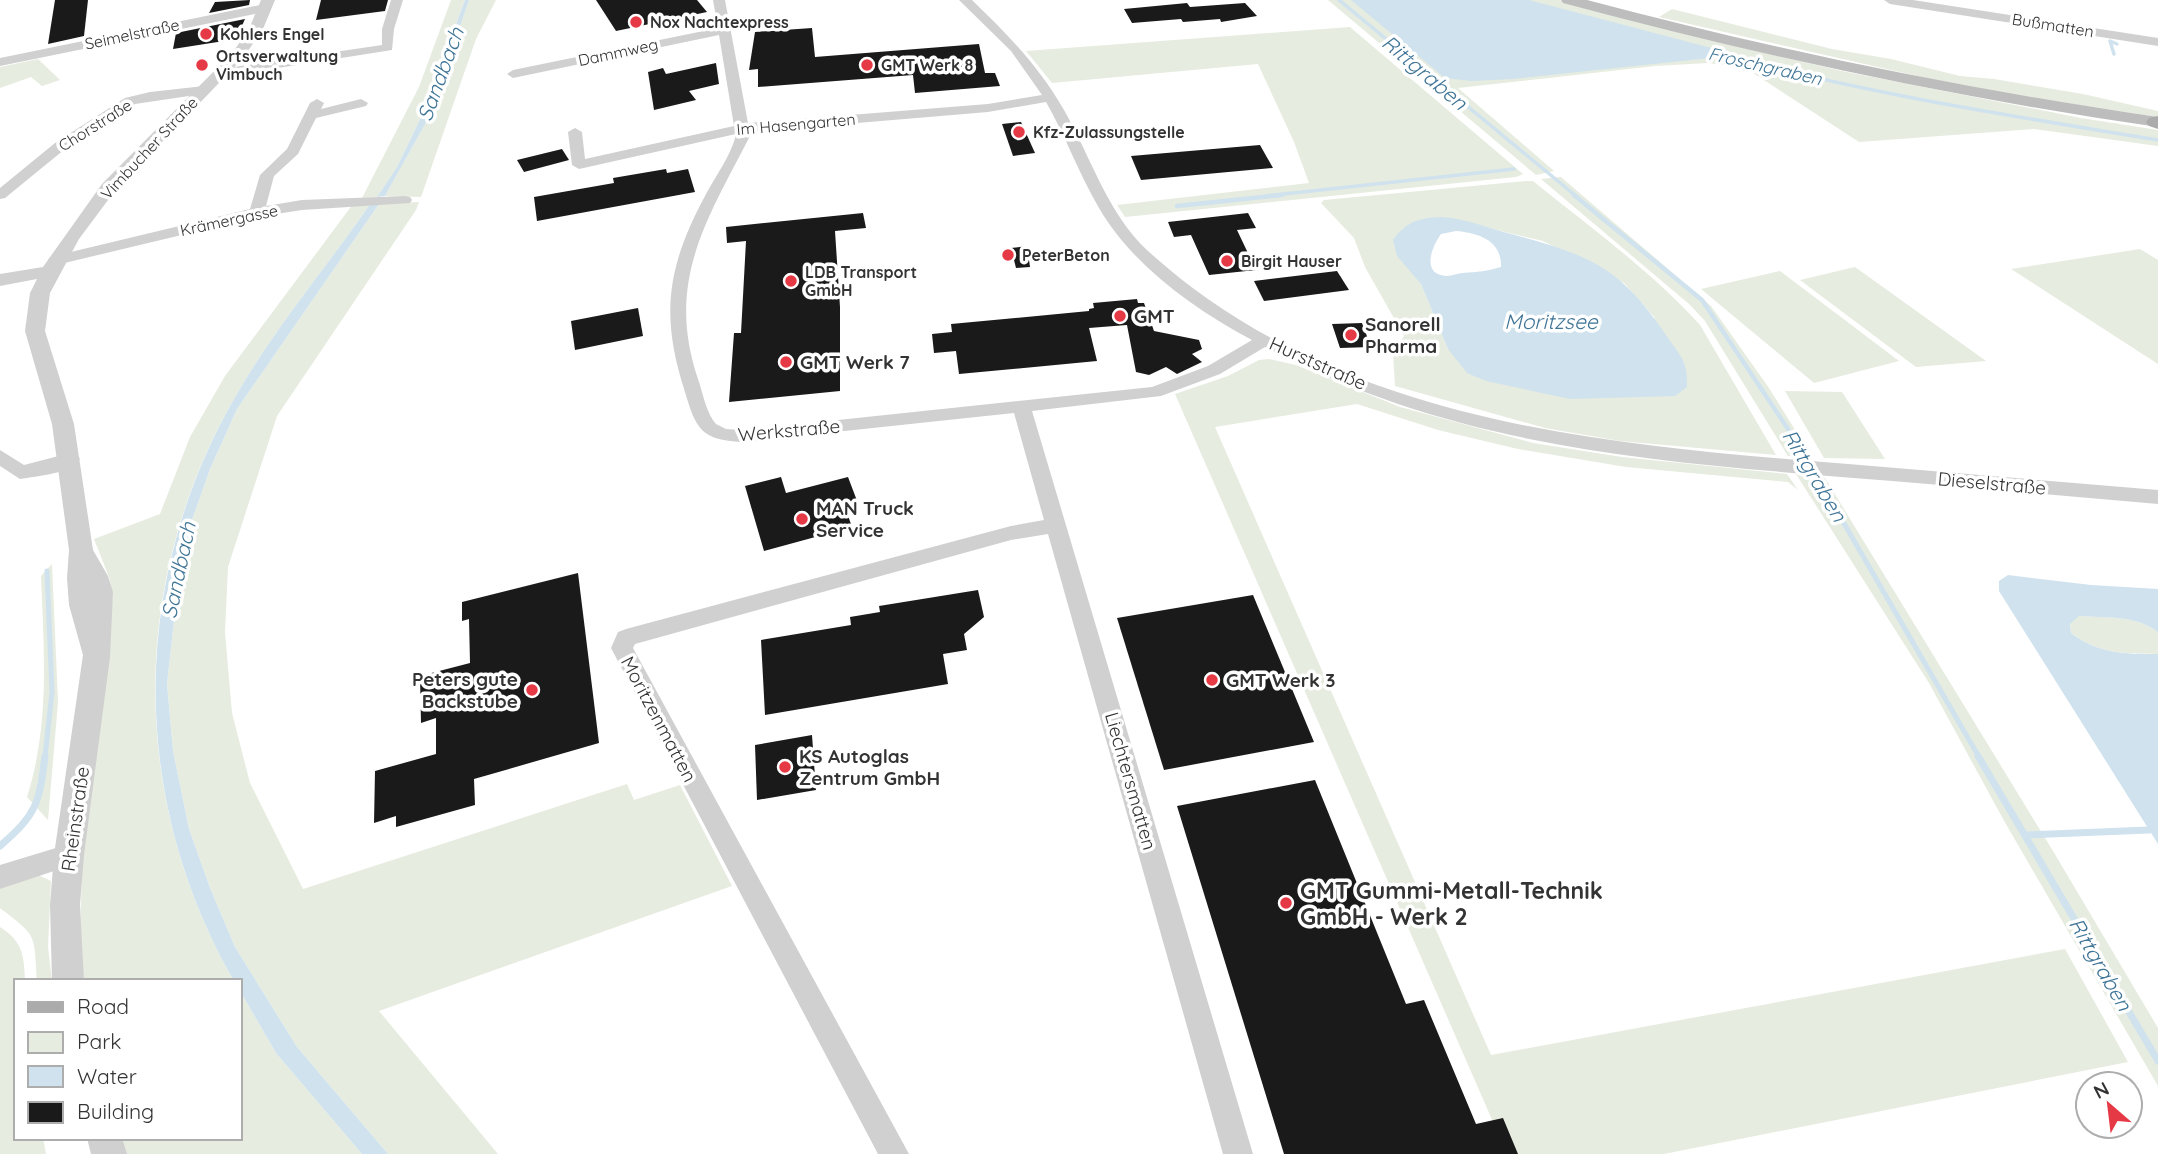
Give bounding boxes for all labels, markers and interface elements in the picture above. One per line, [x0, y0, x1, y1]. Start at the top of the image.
street label: Bußmatten [2011, 9, 2095, 41]
place label: Nox Nachtexpress [650, 12, 789, 32]
street label: Seimelstraße [83, 14, 181, 54]
marker: Nox Nachtexpress [628, 14, 644, 30]
water label: Sandbach [411, 23, 469, 124]
place label: Kohlers Engel [220, 24, 325, 44]
marker: Kohlers Engel [198, 26, 214, 42]
water label: Rittgraben [1377, 29, 1473, 116]
street label: Dammweg [576, 34, 660, 70]
water label: Froschgraben [1706, 42, 1825, 90]
place label: Ortsverwaltung Vimbuch [216, 46, 338, 84]
place label: GMT Werk 8 [881, 55, 974, 75]
marker: Ortsverwaltung Vimbuch [194, 57, 210, 73]
marker: GMT Werk 8 [859, 57, 875, 73]
street label: Vimbucher Straße [96, 92, 202, 204]
street label: Chorstraße [55, 95, 135, 155]
street label: Im Hasengarten [736, 109, 856, 139]
place label: Kfz-Zulassungstelle [1033, 122, 1185, 142]
marker: Kfz-Zulassungstelle [1011, 124, 1027, 140]
street label: Krämergasse [178, 200, 280, 240]
place label: PeterBeton [1022, 245, 1110, 265]
marker: PeterBeton [1000, 247, 1016, 263]
place label: Birgit Hauser [1241, 251, 1342, 271]
marker: Birgit Hauser [1219, 253, 1235, 269]
place label: LDB Transport GmbH [805, 262, 917, 300]
marker: LDB Transport GmbH [783, 273, 799, 289]
place label: GMT [1134, 304, 1175, 328]
marker: GMT [1112, 308, 1128, 324]
water label: Moritzsee [1504, 308, 1599, 334]
place label: Sanorell Pharma [1365, 312, 1441, 358]
marker: Sanorell Pharma [1343, 327, 1359, 343]
street label: Hurststraße [1266, 331, 1370, 395]
place label: GMT Werk 7 [800, 350, 910, 374]
marker: GMT Werk 7 [778, 354, 794, 370]
street label: Werkstraße [737, 414, 841, 446]
water label: Rittgraben [1777, 424, 1853, 527]
street label: Dieselstraße [1937, 466, 2047, 500]
place label: MAN Truck Service [816, 496, 914, 542]
marker: MAN Truck Service [794, 511, 810, 527]
water label: Sandbach [155, 518, 201, 620]
street label: Moritzenmatten [616, 652, 702, 786]
place label: Peters gute Backstube [412, 667, 518, 713]
place label: GMT Werk 3 [1226, 668, 1335, 692]
marker: GMT Werk 3 [1204, 672, 1220, 688]
marker: Peters gute Backstube [524, 682, 540, 698]
street label: Liechtersmatten [1100, 709, 1162, 853]
place label: KS Autoglas Zentrum GmbH [799, 744, 940, 790]
marker: KS Autoglas Zentrum GmbH [777, 759, 793, 775]
street label: Rheinstraße [56, 765, 94, 873]
place label: GMT Gummi-Metall-Technik GmbH - Werk 2 [1300, 876, 1603, 931]
marker: GMT Gummi-Metall-Technik GmbH - Werk 2 [1278, 895, 1294, 911]
water label: Rittgraben [2064, 913, 2138, 1016]
legend [14, 979, 242, 1140]
text: Road [77, 993, 129, 1019]
text: Park [77, 1028, 121, 1054]
text: Water [77, 1063, 137, 1089]
north arrow [2074, 1070, 2144, 1140]
text: N [2089, 1076, 2113, 1104]
text: Building [77, 1098, 154, 1124]

